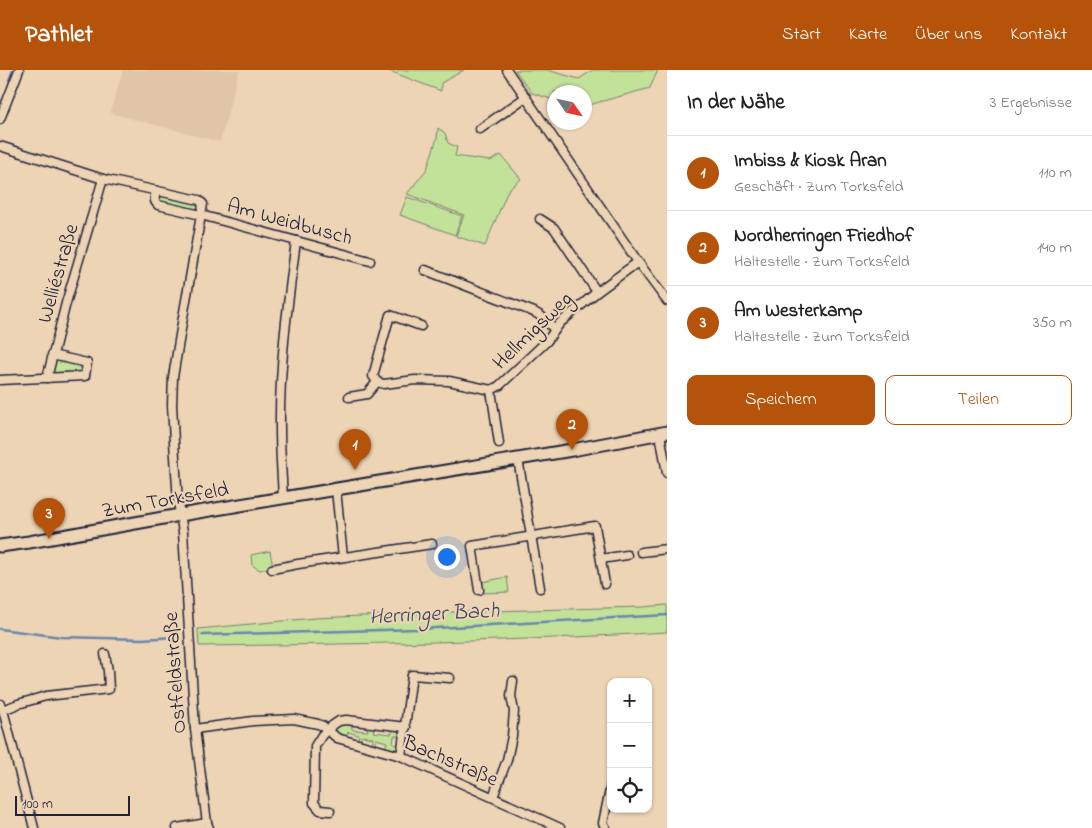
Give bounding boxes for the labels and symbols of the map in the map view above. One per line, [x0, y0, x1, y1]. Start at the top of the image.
north arrow [547, 85, 592, 130]
street label: Am Weidbusch [223, 192, 356, 254]
street label: Welliéstraße [30, 220, 88, 327]
street label: Hellmigsweg [486, 285, 582, 379]
pin: 2 [556, 409, 588, 450]
pin: 1 [339, 429, 371, 470]
street label: Zum Torksfeld [100, 475, 231, 527]
pin: 3 [33, 498, 65, 539]
your location [434, 544, 460, 570]
water label: Herringer Bach [368, 596, 500, 634]
street label: Ostfeldstraße [157, 610, 195, 735]
street label: Bachstraße [397, 728, 503, 796]
scale bar [15, 793, 130, 816]

